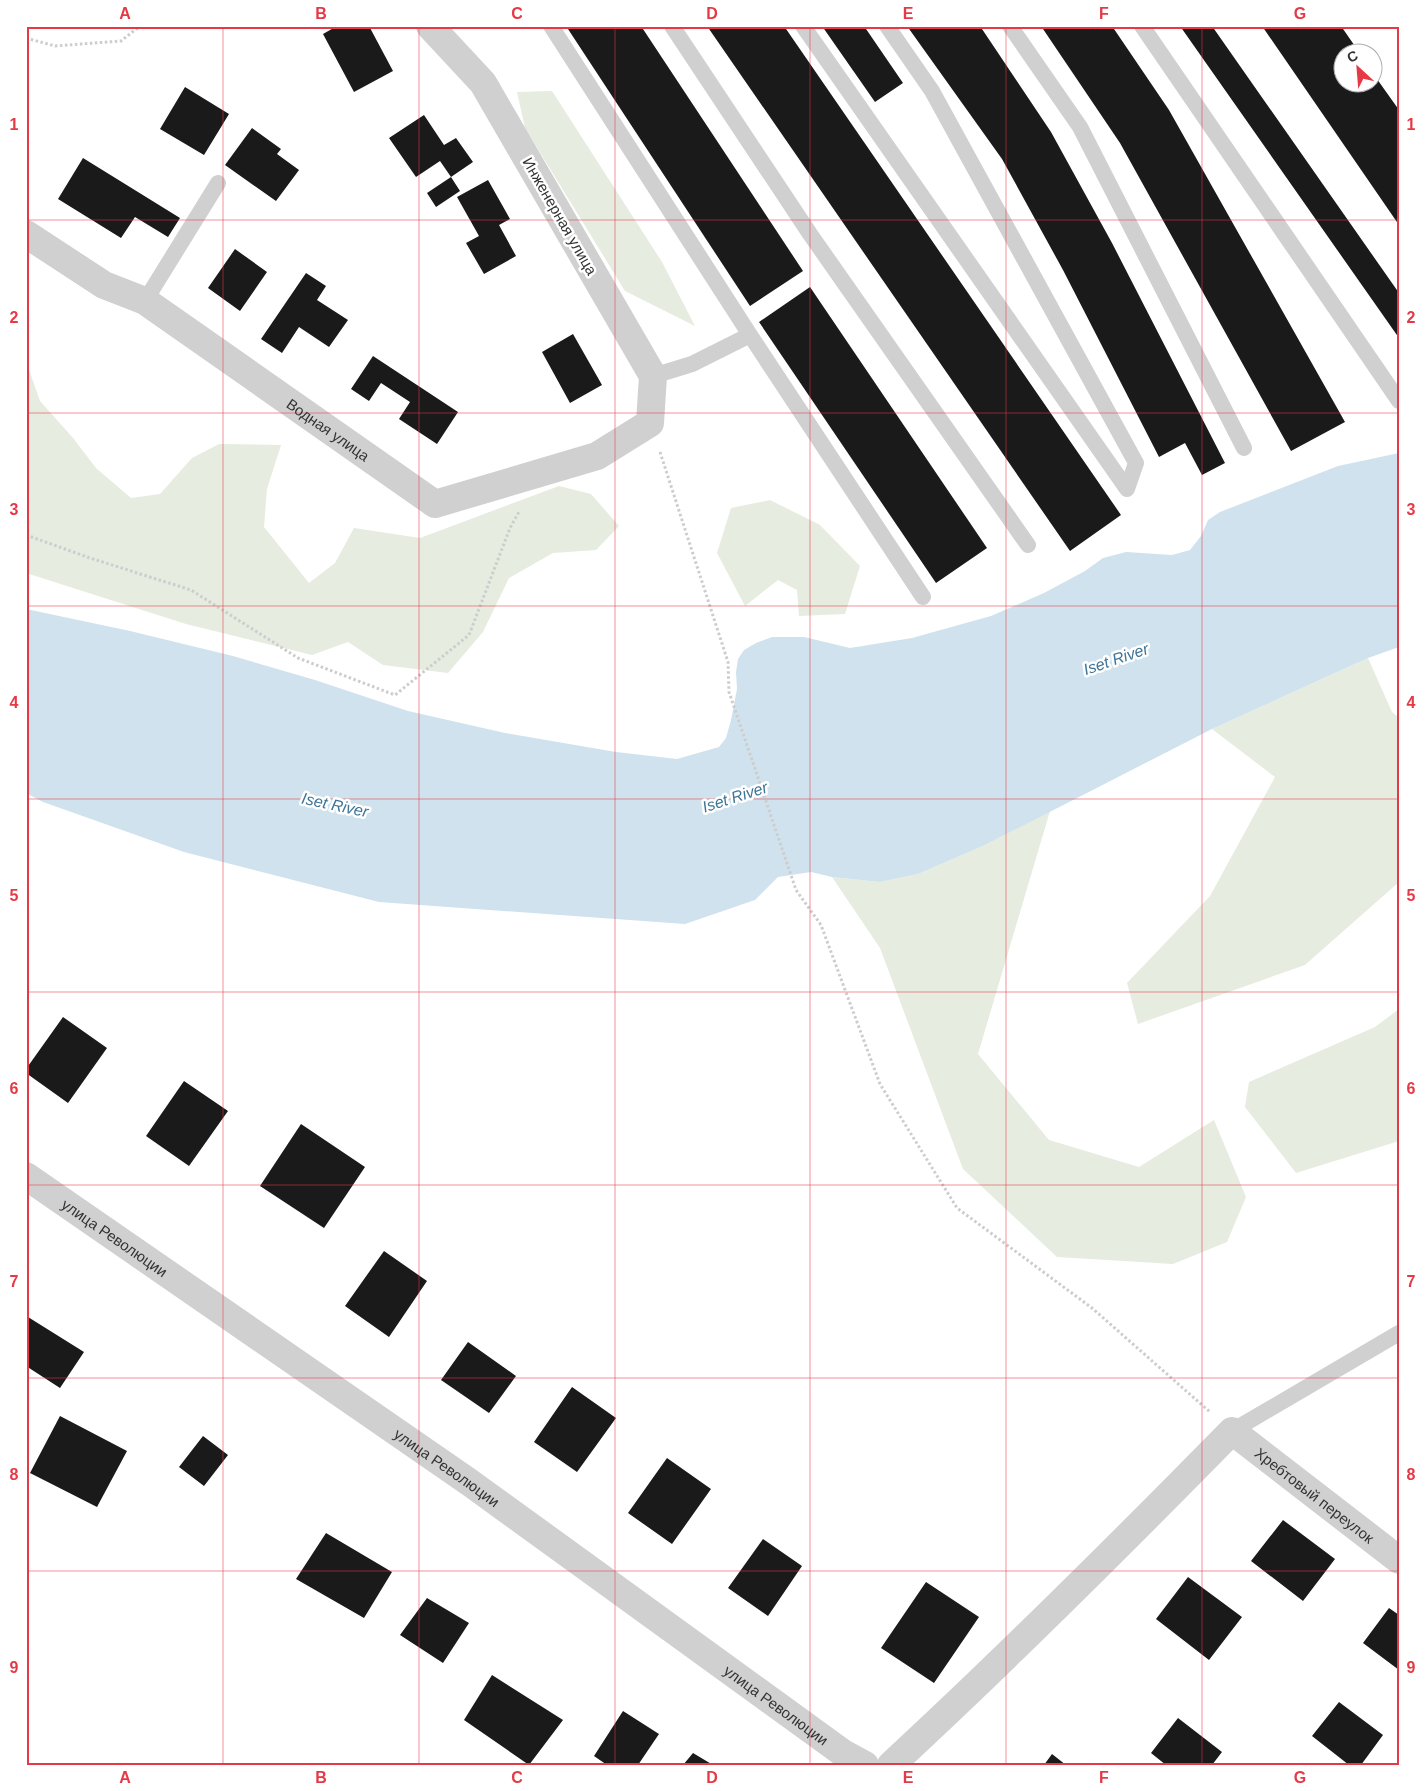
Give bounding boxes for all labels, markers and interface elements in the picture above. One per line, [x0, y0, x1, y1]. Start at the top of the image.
text: A [119, 5, 131, 22]
text: B [315, 5, 327, 22]
text: C [511, 5, 523, 22]
text: D [706, 5, 718, 22]
text: E [903, 5, 914, 22]
text: F [1099, 5, 1109, 22]
text: G [1294, 5, 1306, 22]
north arrow [1332, 42, 1382, 92]
text: С [1344, 47, 1360, 66]
text: 1 [10, 116, 19, 133]
text: 1 [1407, 116, 1416, 133]
street label: Инженерная улица [519, 154, 601, 278]
text: 2 [10, 309, 19, 326]
text: 2 [1407, 309, 1416, 326]
street label: Водная улица [284, 395, 373, 464]
text: 3 [10, 501, 19, 518]
text: 3 [1407, 501, 1416, 518]
water label: Iset River [1081, 640, 1151, 678]
text: 4 [10, 694, 19, 711]
text: 4 [1407, 694, 1416, 711]
water label: Iset River [700, 778, 770, 816]
water label: Iset River [300, 790, 370, 820]
text: 5 [10, 887, 19, 904]
text: 5 [1407, 887, 1416, 904]
text: 6 [10, 1080, 19, 1097]
text: 6 [1407, 1080, 1416, 1097]
street label: улица Революции [59, 1195, 171, 1280]
text: 7 [10, 1273, 19, 1290]
text: 7 [1407, 1273, 1416, 1290]
street label: улица Революции [391, 1425, 503, 1510]
street label: Хребтовый переулок [1252, 1444, 1378, 1546]
text: 8 [10, 1466, 19, 1483]
text: 8 [1407, 1466, 1416, 1483]
text: 9 [10, 1659, 19, 1676]
text: 9 [1407, 1659, 1416, 1676]
street label: улица Революции [721, 1661, 832, 1748]
text: A [119, 1769, 131, 1786]
text: B [315, 1769, 327, 1786]
text: C [511, 1769, 523, 1786]
text: D [706, 1769, 718, 1786]
text: E [903, 1769, 914, 1786]
text: F [1099, 1769, 1109, 1786]
text: G [1294, 1769, 1306, 1786]

